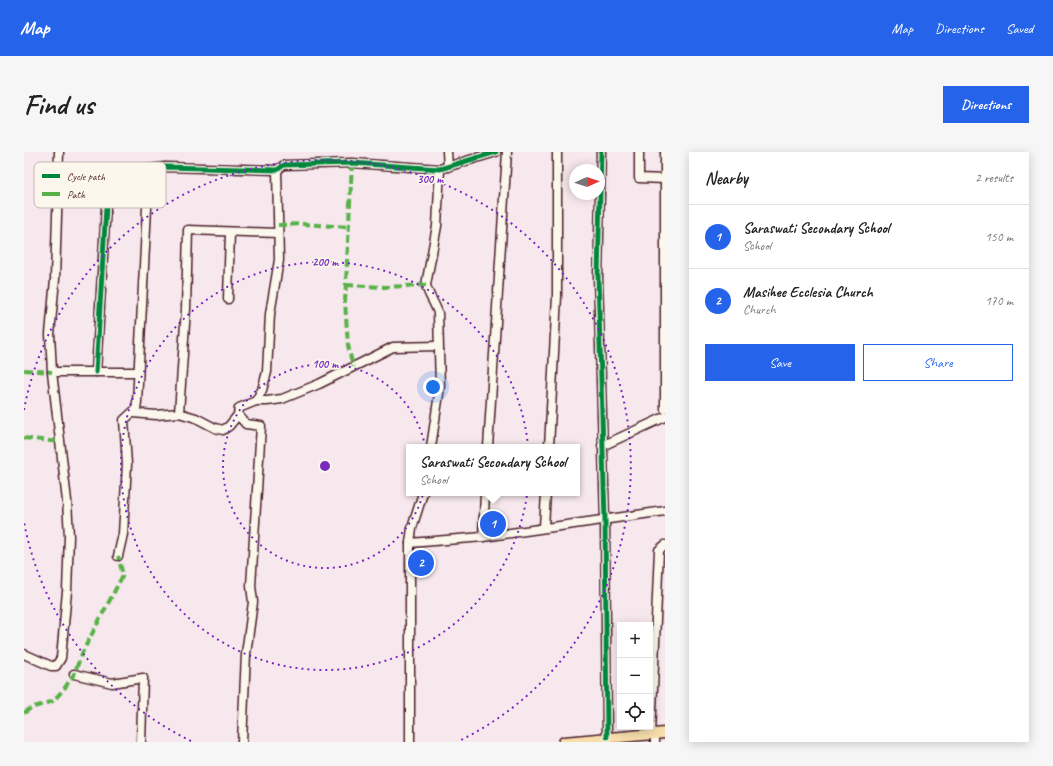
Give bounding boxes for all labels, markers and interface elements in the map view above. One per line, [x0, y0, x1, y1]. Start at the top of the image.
text: Map [20, 16, 50, 40]
text: Map [892, 20, 913, 37]
text: Directions [935, 20, 984, 37]
text: Saved [1006, 20, 1033, 37]
button: Directions [943, 86, 1029, 123]
text: Find us [24, 87, 94, 122]
legend [34, 162, 166, 208]
north arrow [569, 164, 605, 200]
text: Nearby [705, 168, 748, 189]
text: Cycle path [67, 169, 106, 183]
text: 2 results [975, 170, 1013, 186]
text: 300 m [417, 171, 444, 187]
text: Path [67, 187, 86, 201]
text: Saraswati Secondary School [743, 219, 890, 238]
text: 1 [715, 229, 721, 245]
text: 150 m [985, 229, 1013, 245]
text: School [743, 238, 771, 254]
text: 200 m [312, 254, 339, 270]
text: Masihee Ecclesia Church [743, 283, 873, 302]
text: 2 [715, 293, 721, 309]
text: 170 m [985, 293, 1013, 309]
text: Church [743, 302, 776, 318]
button: Save [705, 344, 855, 381]
button: Share [863, 344, 1013, 381]
text: 100 m [312, 356, 339, 372]
your location [423, 377, 443, 397]
popup [406, 444, 580, 496]
text: Saraswati Secondary School [420, 453, 566, 472]
centre of rings [318, 459, 332, 473]
text: School [420, 472, 448, 488]
pin: 1 [480, 509, 506, 539]
pin: 2 [408, 548, 434, 578]
map controls [617, 622, 653, 730]
button: + [617, 622, 653, 658]
button: − [617, 658, 653, 694]
button: locate [617, 694, 653, 730]

